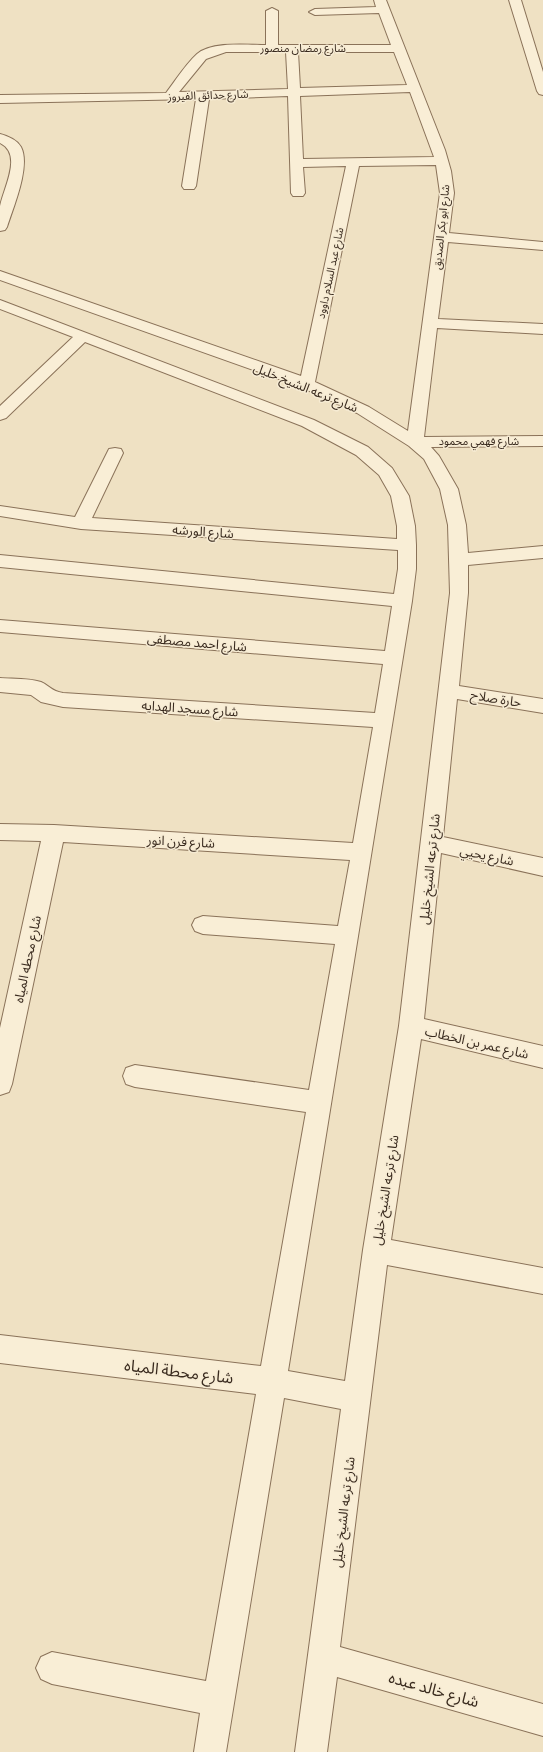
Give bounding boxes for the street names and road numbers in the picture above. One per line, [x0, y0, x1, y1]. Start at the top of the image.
street label: شارع رمضان منصور [259, 42, 346, 56]
street label: شارع حدائق الفيروز [166, 88, 249, 104]
street label: شارع ابو بكر الصديق [431, 183, 453, 270]
street label: شارع عبد السلام داوود [314, 226, 348, 320]
street label: شارع ترعه الشيخ خليل [250, 360, 360, 418]
street label: شارع فهمي محمود [439, 435, 520, 451]
street label: شارع الورشه [172, 522, 234, 544]
street label: شارع احمد مصطفى [146, 631, 247, 657]
street label: حارة صلاح [469, 687, 523, 713]
street label: شارع مسجد الهدايه [141, 698, 239, 722]
street label: شارع ترعه الشيخ خليل [416, 813, 446, 926]
street label: شارع فرن انور [146, 832, 215, 854]
street label: شارع يحيي [458, 842, 515, 871]
street label: شارع محطه المياه [11, 914, 47, 1005]
street label: شارع عمر بن الخطاب [423, 1023, 530, 1065]
street label: شارع ترعه الشيخ خليل [369, 1134, 405, 1247]
street label: شارع محطة المياه [123, 1355, 235, 1391]
street label: شارع ترعه الشيخ خليل [329, 1456, 361, 1569]
street label: شارع خالد عبده [386, 1668, 481, 1714]

